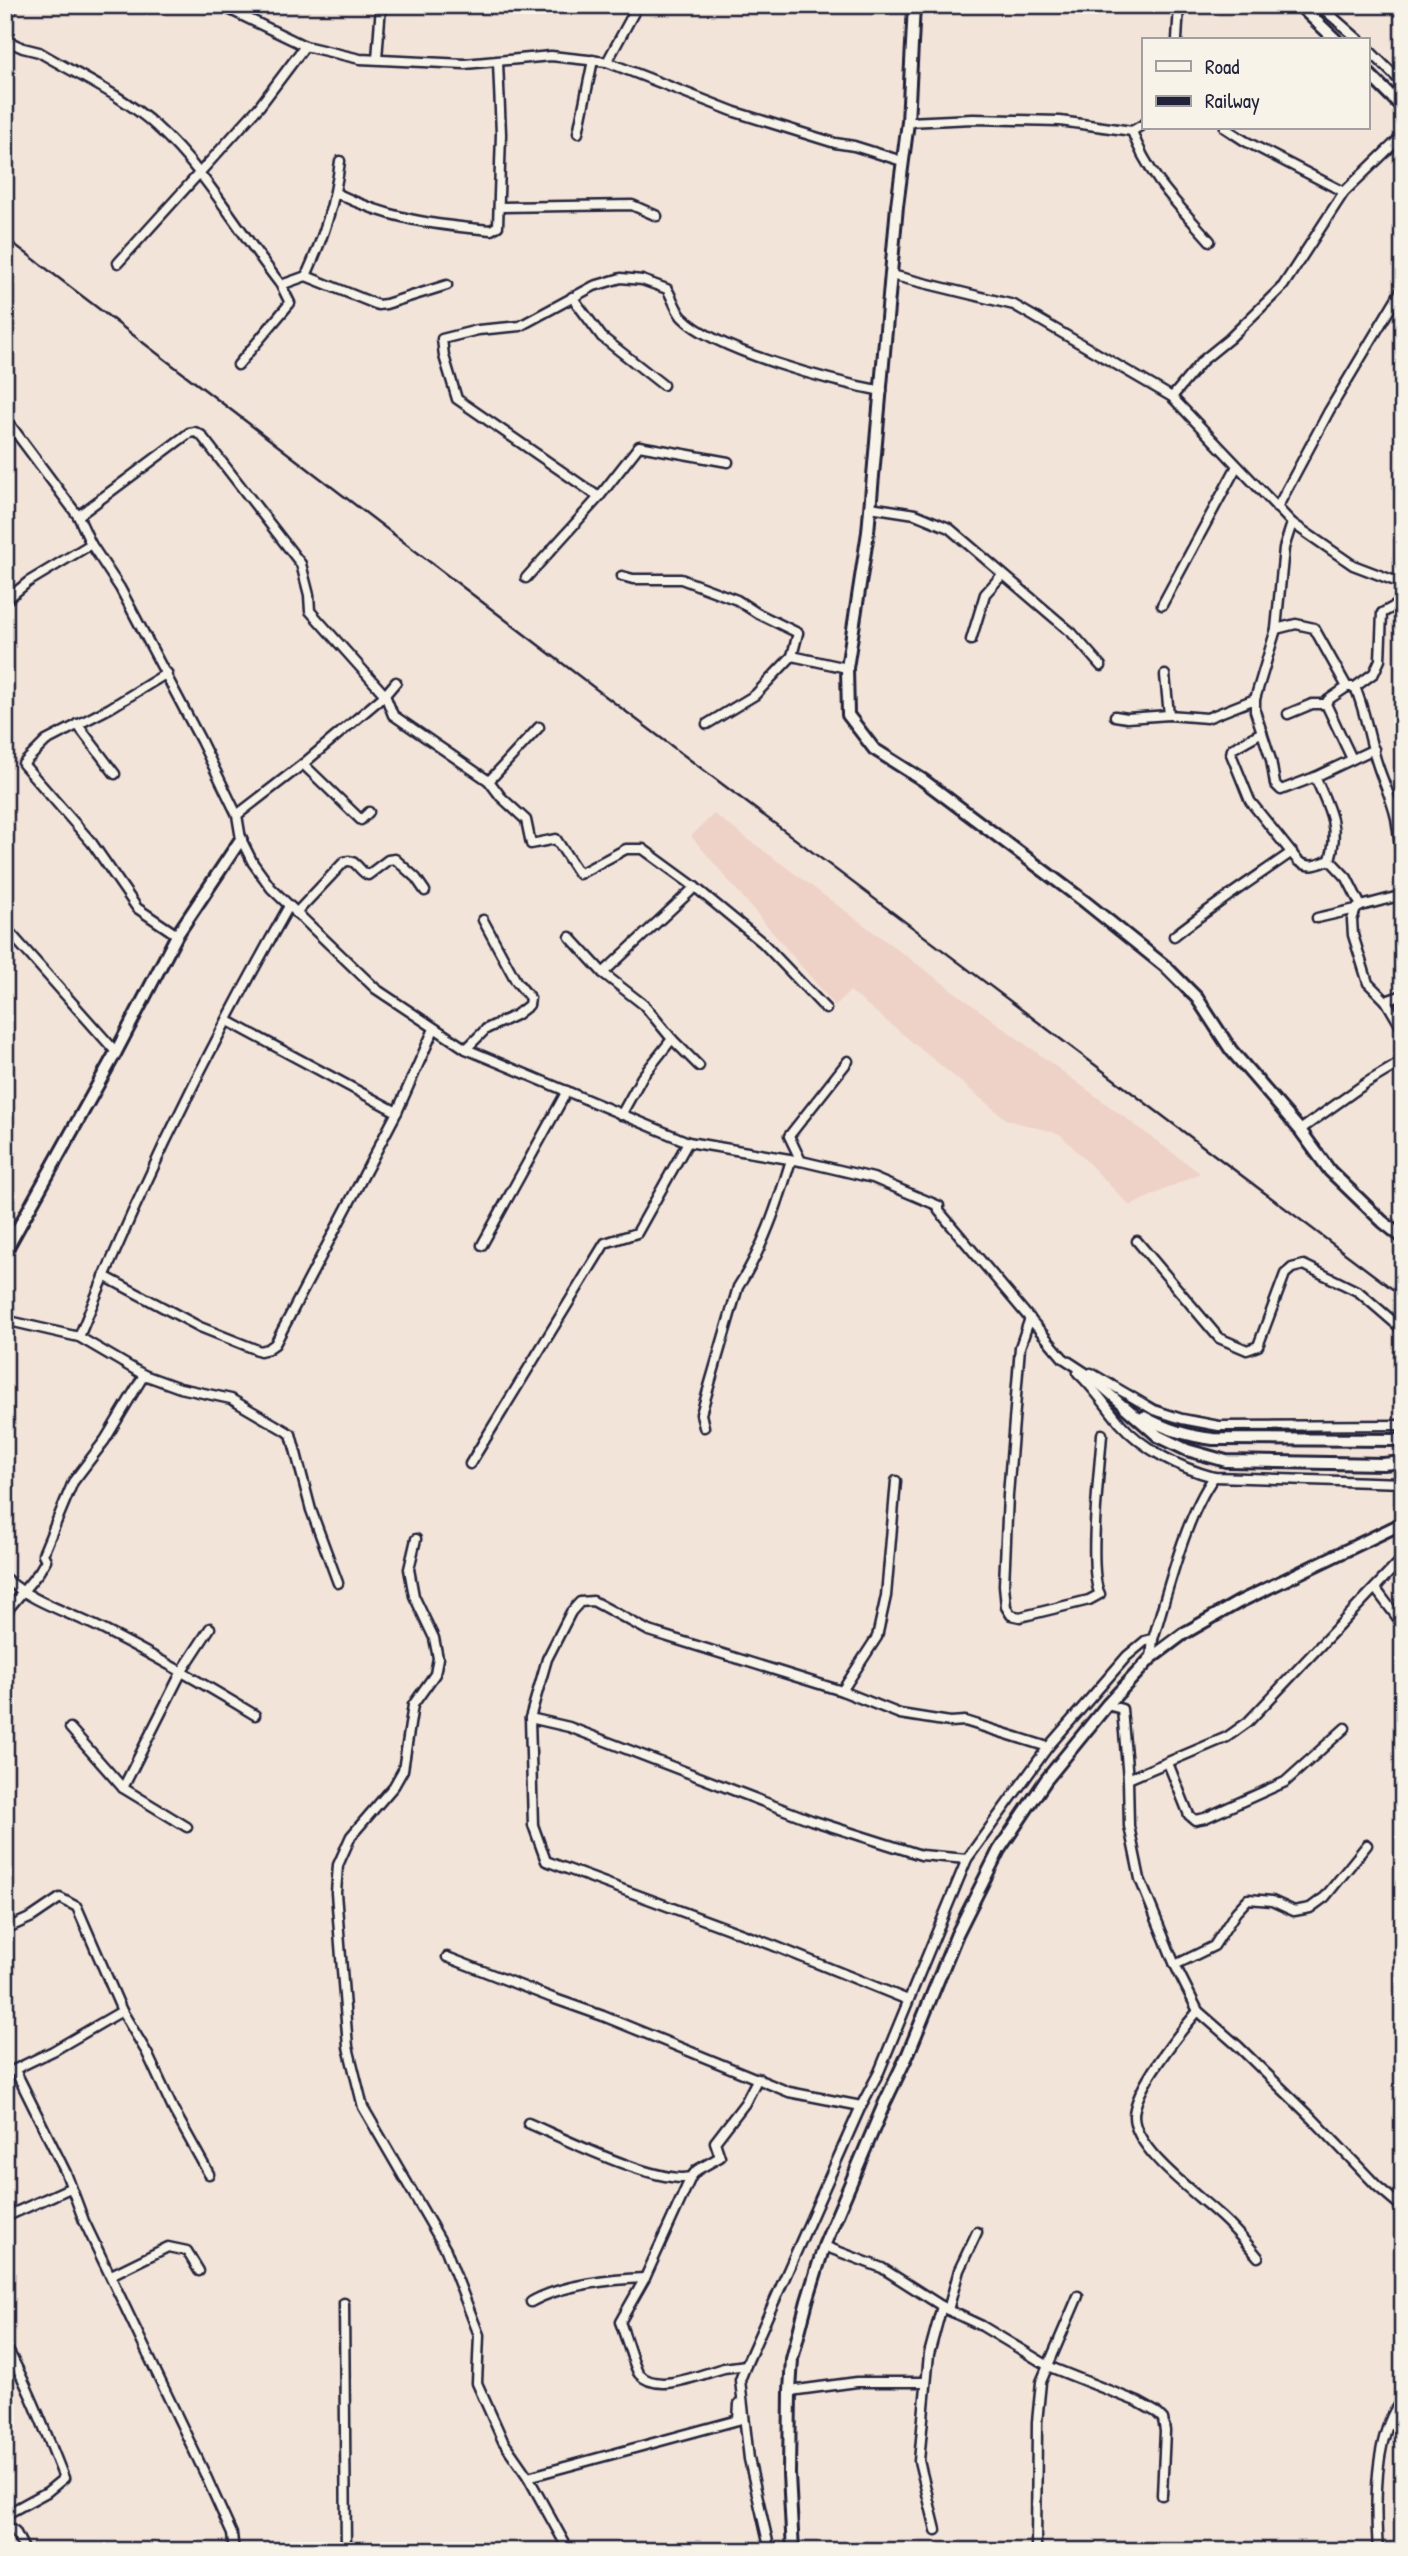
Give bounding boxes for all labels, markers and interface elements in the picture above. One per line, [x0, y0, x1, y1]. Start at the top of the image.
legend [1142, 38, 1370, 130]
text: Road [1205, 52, 1239, 81]
text: Railway [1205, 86, 1260, 115]

